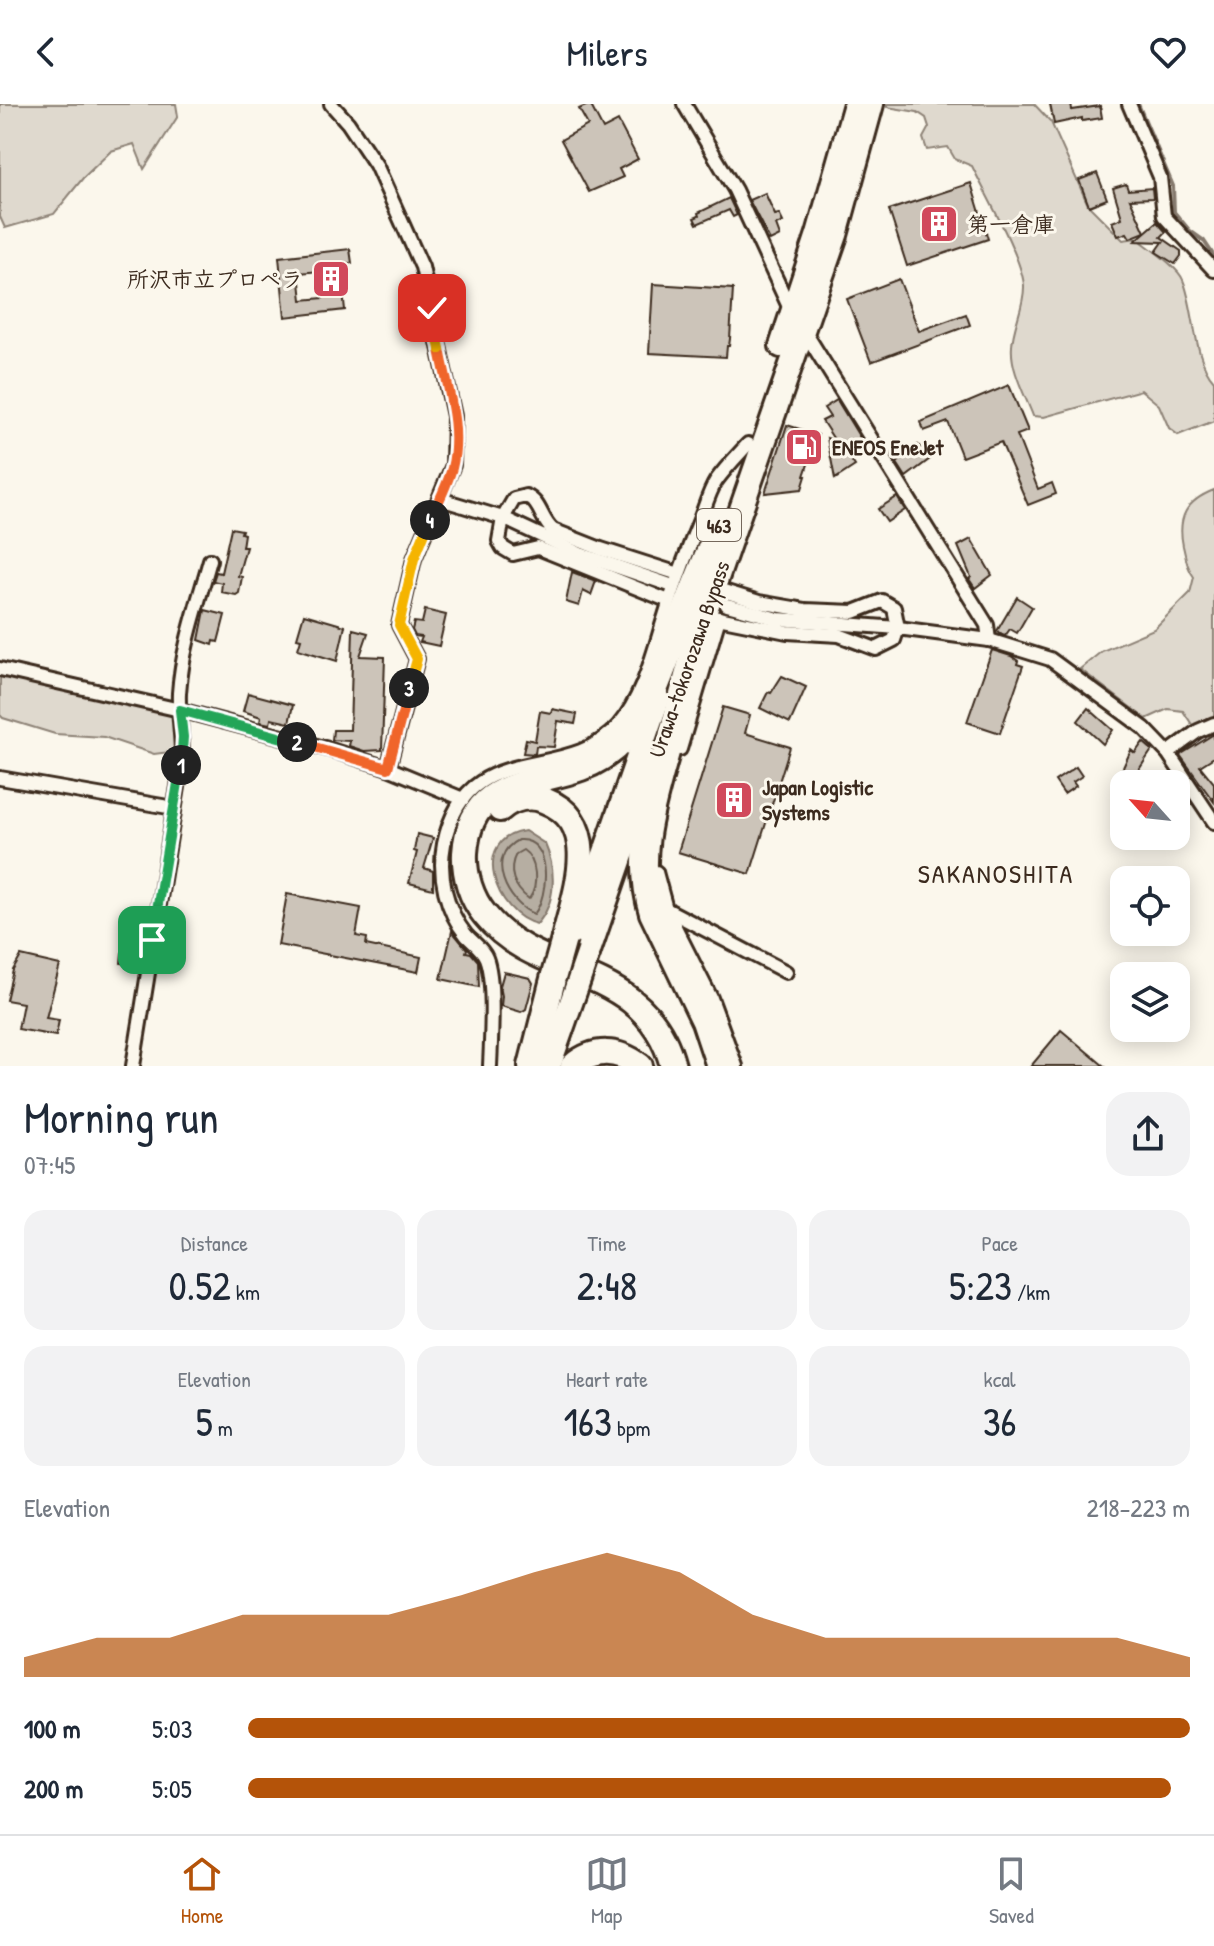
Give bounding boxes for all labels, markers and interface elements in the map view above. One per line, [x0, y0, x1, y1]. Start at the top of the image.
text: Milers [566, 28, 648, 77]
icon: back [24, 30, 68, 74]
icon: heart [1146, 30, 1190, 74]
building icon: 第一倉庫 [918, 203, 960, 245]
place label: 第一倉庫 [967, 209, 1055, 239]
building icon: 所沢市立プロペラ [310, 258, 352, 300]
place label: 所沢市立プロペラ [127, 264, 303, 294]
pin [398, 274, 466, 342]
icon: check [410, 286, 454, 330]
fuel station icon: ENEOS EneJet [783, 426, 825, 468]
place label: ENEOS EneJet [832, 432, 945, 462]
pin: 4 [410, 500, 450, 540]
text: 4 [426, 505, 434, 535]
road number: 463 [697, 509, 741, 541]
street label: Urawa-tokorozawa Bypass [641, 557, 737, 761]
pin: 3 [389, 668, 429, 708]
text: 3 [404, 673, 414, 703]
pin: 2 [277, 722, 317, 762]
text: 2 [292, 727, 302, 757]
pin: 1 [161, 745, 201, 785]
text: 1 [177, 750, 185, 780]
north arrow [1110, 770, 1190, 850]
map controls [1110, 770, 1190, 1042]
place label: Japan Logistic Systems [762, 772, 874, 828]
building icon: Japan Logistic Systems [713, 779, 755, 821]
district label: SAKANOSHITA [918, 856, 1074, 891]
button: locate [1110, 866, 1190, 946]
pin [118, 906, 186, 974]
icon: arrive [130, 918, 174, 962]
button: layers [1110, 962, 1190, 1042]
text: Morning run [24, 1087, 219, 1147]
button: share [1106, 1092, 1190, 1176]
text: 07:45 [24, 1147, 75, 1182]
text: Distance [181, 1228, 248, 1258]
text: Time [588, 1228, 626, 1258]
text: Pace [981, 1228, 1018, 1258]
text: 0.52 [169, 1258, 231, 1312]
text: 2:48 [577, 1258, 637, 1312]
text: 5:23 [949, 1258, 1012, 1312]
text: km [231, 1277, 260, 1307]
text: /km [1012, 1277, 1050, 1307]
text: Elevation [178, 1364, 251, 1394]
text: Heart rate [566, 1364, 648, 1394]
text: kcal [984, 1364, 1016, 1394]
text: 5 [196, 1394, 213, 1448]
text: 163 [564, 1394, 612, 1448]
text: 36 [983, 1394, 1017, 1448]
text: m [213, 1413, 233, 1443]
text: bpm [612, 1413, 650, 1443]
text: Elevation [24, 1490, 110, 1525]
text: 218–223 m [1087, 1490, 1190, 1525]
text: 100 m [24, 1711, 80, 1746]
text: 5:03 [152, 1711, 192, 1746]
text: 200 m [24, 1771, 83, 1806]
text: 5:05 [152, 1771, 192, 1806]
tab: Home [180, 1852, 224, 1930]
tab: Map [585, 1852, 629, 1930]
tab: Saved [989, 1852, 1034, 1930]

